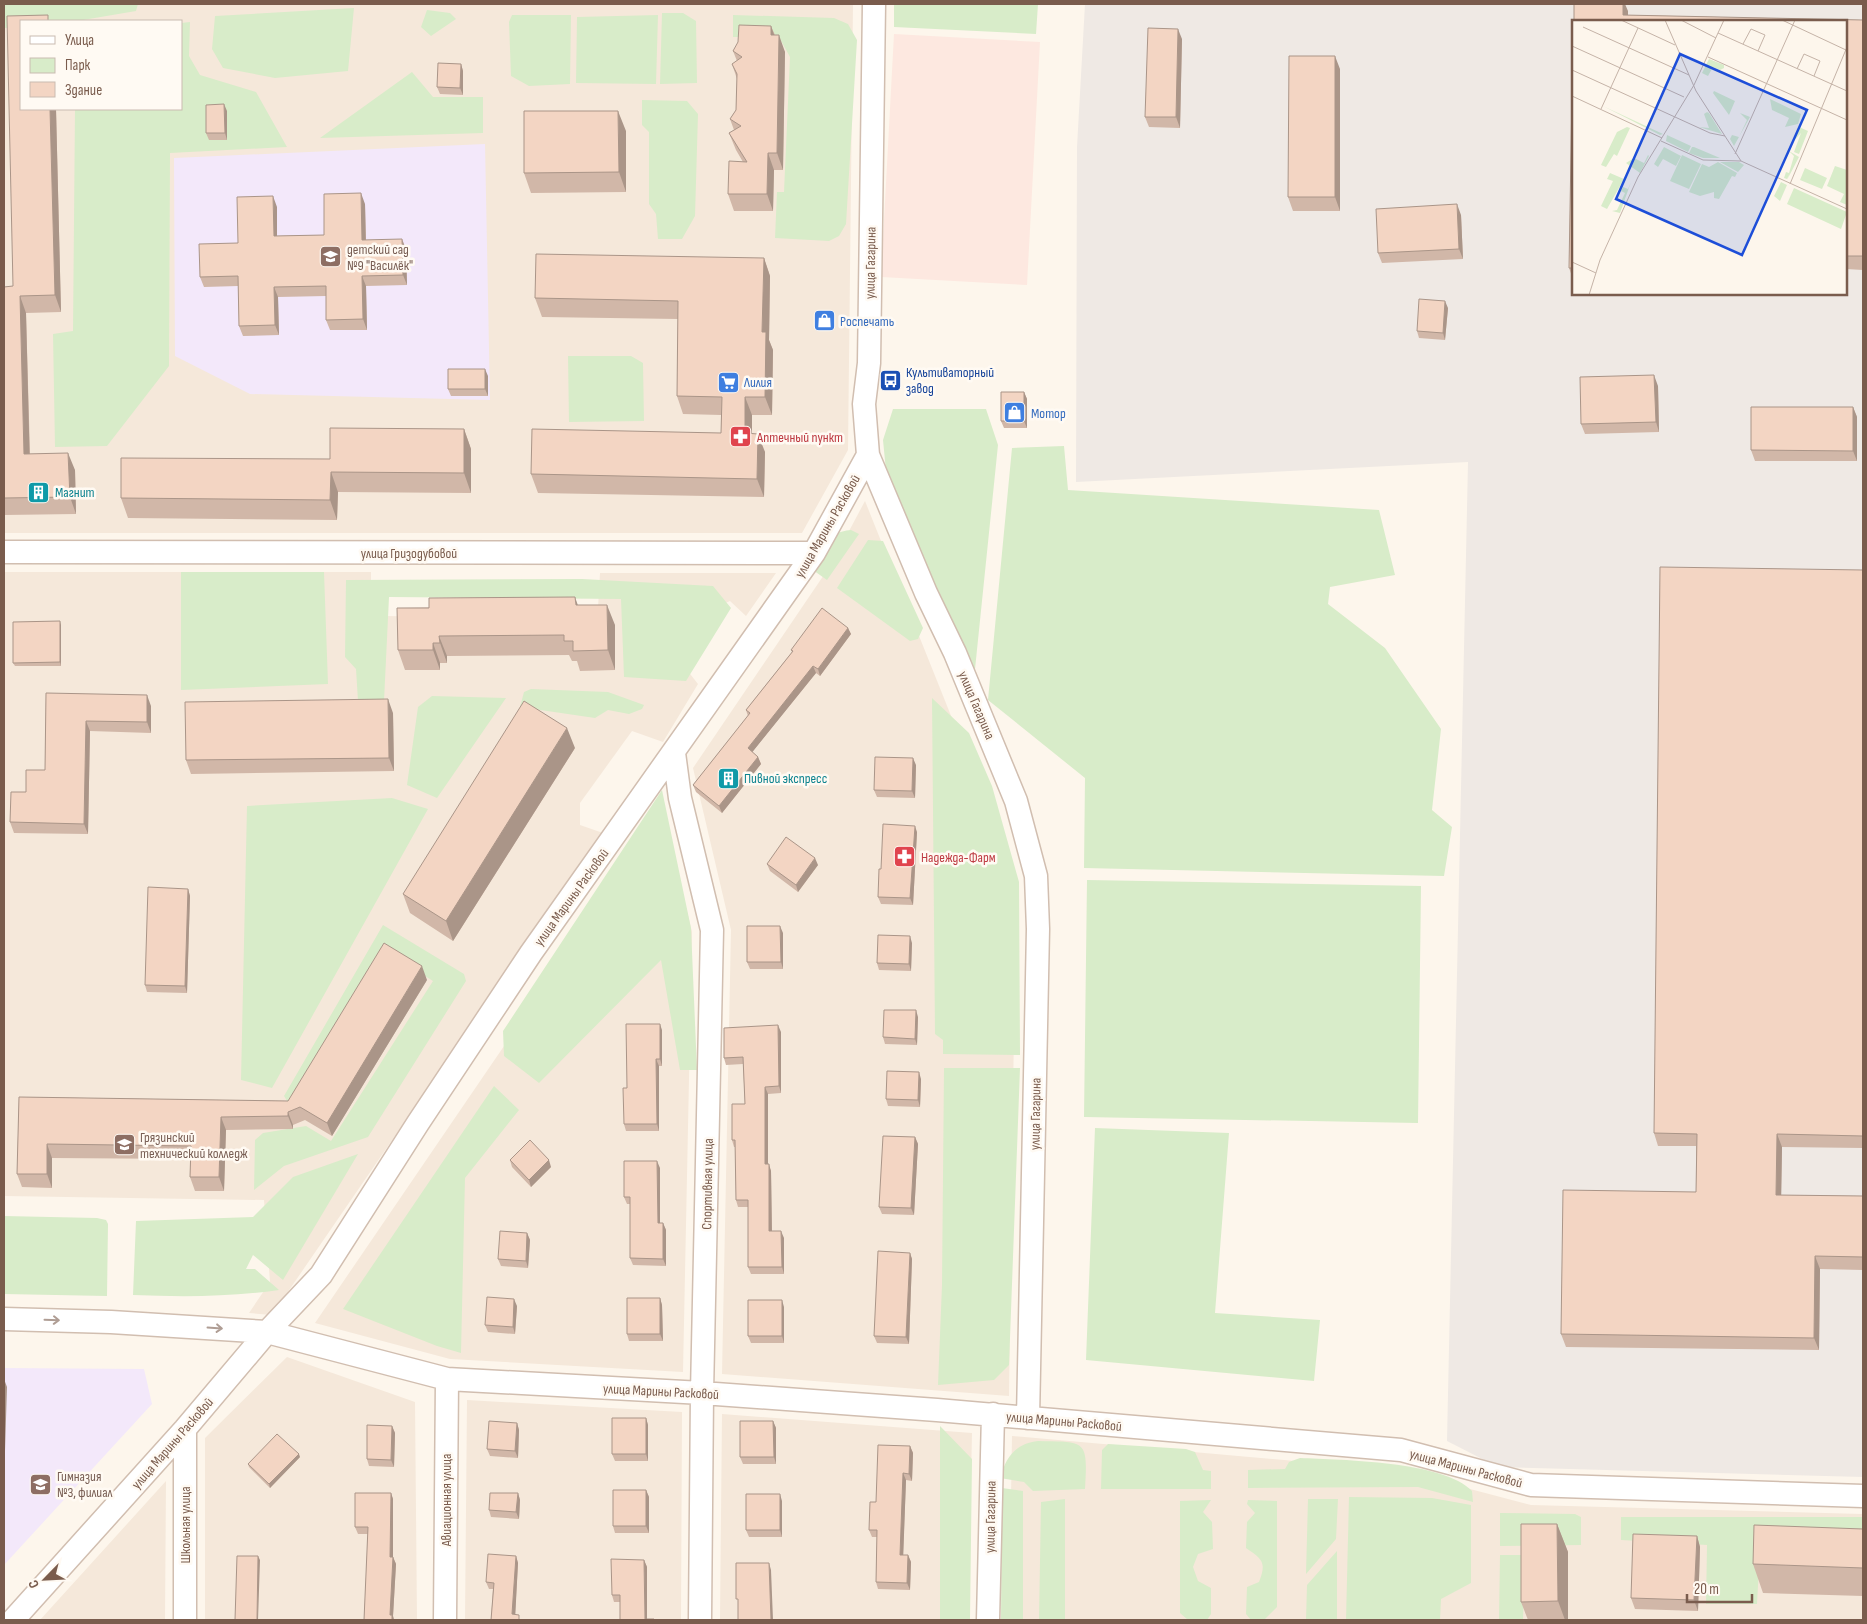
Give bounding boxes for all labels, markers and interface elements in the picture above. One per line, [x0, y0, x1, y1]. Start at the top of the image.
legend [20, 20, 182, 110]
inset map [1572, 20, 1847, 295]
text: Улица [65, 31, 94, 50]
text: Парк [65, 56, 91, 75]
text: Здание [65, 81, 102, 100]
street label: улица Гагарина [861, 227, 880, 299]
place label: детский сад №9 "Василёк" [347, 241, 413, 274]
school or university icon: детский сад №9 "Василёк" [319, 245, 343, 269]
shop icon: Роспечать [812, 309, 836, 333]
place label: Роспечать [840, 313, 894, 330]
place label: Культиваторный завод [906, 364, 994, 397]
bus stop icon: Культиваторный завод [878, 368, 902, 392]
supermarket icon: Лилия [716, 370, 740, 394]
place label: Лилия [743, 374, 772, 391]
shop icon: Мотор [1003, 401, 1027, 425]
place label: Мотор [1031, 405, 1066, 422]
pharmacy icon: Аптечный пункт [729, 425, 753, 449]
place label: Аптечный пункт [756, 429, 843, 446]
street label: улица Марины Расковой [791, 472, 864, 581]
building icon: Магнит [27, 480, 51, 504]
place label: Магнит [55, 484, 95, 501]
street label: улица Гризодубовой [361, 545, 457, 562]
street label: улица Гагарина [955, 668, 999, 742]
building icon: Пивной экспресс [716, 766, 740, 790]
place label: Пивной экспресс [744, 770, 827, 787]
street label: улица Марины Расковой [530, 845, 612, 949]
pharmacy icon: Надежда-Фарм [893, 845, 917, 869]
place label: Надежда-Фарм [921, 849, 996, 866]
street label: улица Гагарина [1026, 1078, 1045, 1150]
place label: Грязинский технический колледж [140, 1129, 248, 1162]
school or university icon: Грязинский технический колледж [112, 1133, 136, 1157]
street label: Спортивная улица [698, 1138, 717, 1230]
one-way arrow [44, 1316, 60, 1325]
one-way arrow [206, 1324, 222, 1333]
street label: улица Марины Расковой [603, 1380, 720, 1403]
street label: улица Марины Расковой [128, 1394, 217, 1493]
street label: улица Марины Расковой [1005, 1408, 1123, 1435]
street label: улица Марины Расковой [1408, 1445, 1524, 1492]
street label: Авиационная улица [438, 1454, 455, 1547]
place label: Гимназия №3, филиал [57, 1468, 113, 1501]
school or university icon: Гимназия №3, филиал [29, 1472, 53, 1496]
street label: улица Гагарина [981, 1481, 1000, 1553]
street label: Школьная улица [177, 1486, 194, 1564]
north arrow [20, 1554, 70, 1604]
scale bar [1687, 1572, 1752, 1604]
text: С [24, 1577, 43, 1591]
text: 20 m [1694, 1580, 1719, 1599]

